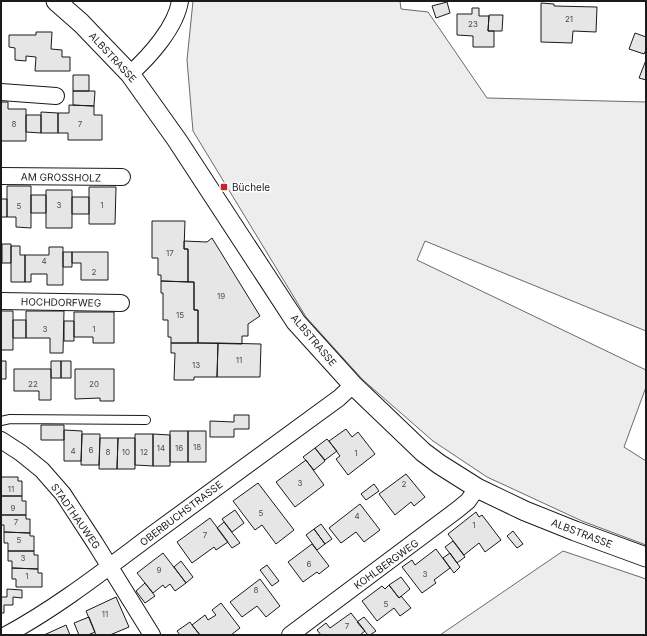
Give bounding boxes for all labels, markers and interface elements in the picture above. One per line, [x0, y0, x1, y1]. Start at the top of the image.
house number: 21 [565, 14, 573, 24]
house number: 23 [468, 19, 478, 29]
street label: ALBSTRASSE [87, 29, 139, 85]
house number: 8 [12, 119, 17, 129]
house number: 7 [78, 119, 83, 129]
street label: AM GROSSHOLZ [21, 170, 101, 184]
place label: Büchele [232, 181, 270, 193]
marker: Büchele [219, 182, 229, 192]
house number: 3 [57, 200, 62, 210]
house number: 1 [100, 200, 104, 210]
house number: 5 [17, 201, 22, 211]
house number: 17 [166, 248, 174, 258]
house number: 4 [41, 256, 47, 266]
house number: 2 [92, 267, 97, 277]
house number: 19 [217, 291, 225, 301]
street label: HOCHDORFWEG [21, 295, 101, 309]
house number: 15 [176, 310, 184, 320]
street label: ALBSTRASSE [289, 312, 339, 368]
house number: 3 [43, 324, 48, 334]
house number: 1 [92, 324, 96, 334]
house number: 11 [236, 355, 242, 365]
house number: 13 [192, 360, 200, 370]
house number: 22 [28, 379, 38, 389]
house number: 20 [89, 379, 99, 389]
house number: 18 [193, 442, 201, 452]
house number: 14 [157, 443, 165, 453]
house number: 16 [175, 443, 183, 453]
house number: 6 [89, 445, 94, 455]
house number: 4 [70, 446, 76, 456]
house number: 8 [106, 447, 111, 457]
house number: 10 [122, 447, 130, 457]
house number: 12 [140, 447, 148, 457]
house number: 1 [354, 448, 358, 458]
street label: OBERBUCHSTRASSE [137, 478, 225, 548]
house number: 3 [298, 478, 303, 488]
house number: 2 [402, 479, 407, 489]
street label: STADTHAUWEG [49, 481, 103, 551]
house number: 11 [8, 484, 14, 494]
house number: 9 [11, 503, 16, 513]
house number: 5 [259, 508, 264, 518]
house number: 4 [354, 511, 360, 521]
street label: ALBSTRASSE [550, 516, 614, 550]
house number: 7 [14, 517, 19, 527]
house number: 1 [472, 520, 476, 530]
house number: 7 [203, 530, 208, 540]
house number: 5 [17, 535, 22, 545]
street label: KOHLBERGWEG [351, 537, 421, 591]
house number: 3 [21, 553, 26, 563]
house number: 6 [307, 559, 312, 569]
house number: 9 [157, 565, 162, 575]
house number: 3 [423, 569, 428, 579]
house number: 1 [25, 571, 29, 581]
house number: 8 [254, 585, 259, 595]
house number: 5 [384, 599, 389, 609]
house number: 11 [102, 609, 108, 619]
house number: 7 [345, 621, 350, 631]

